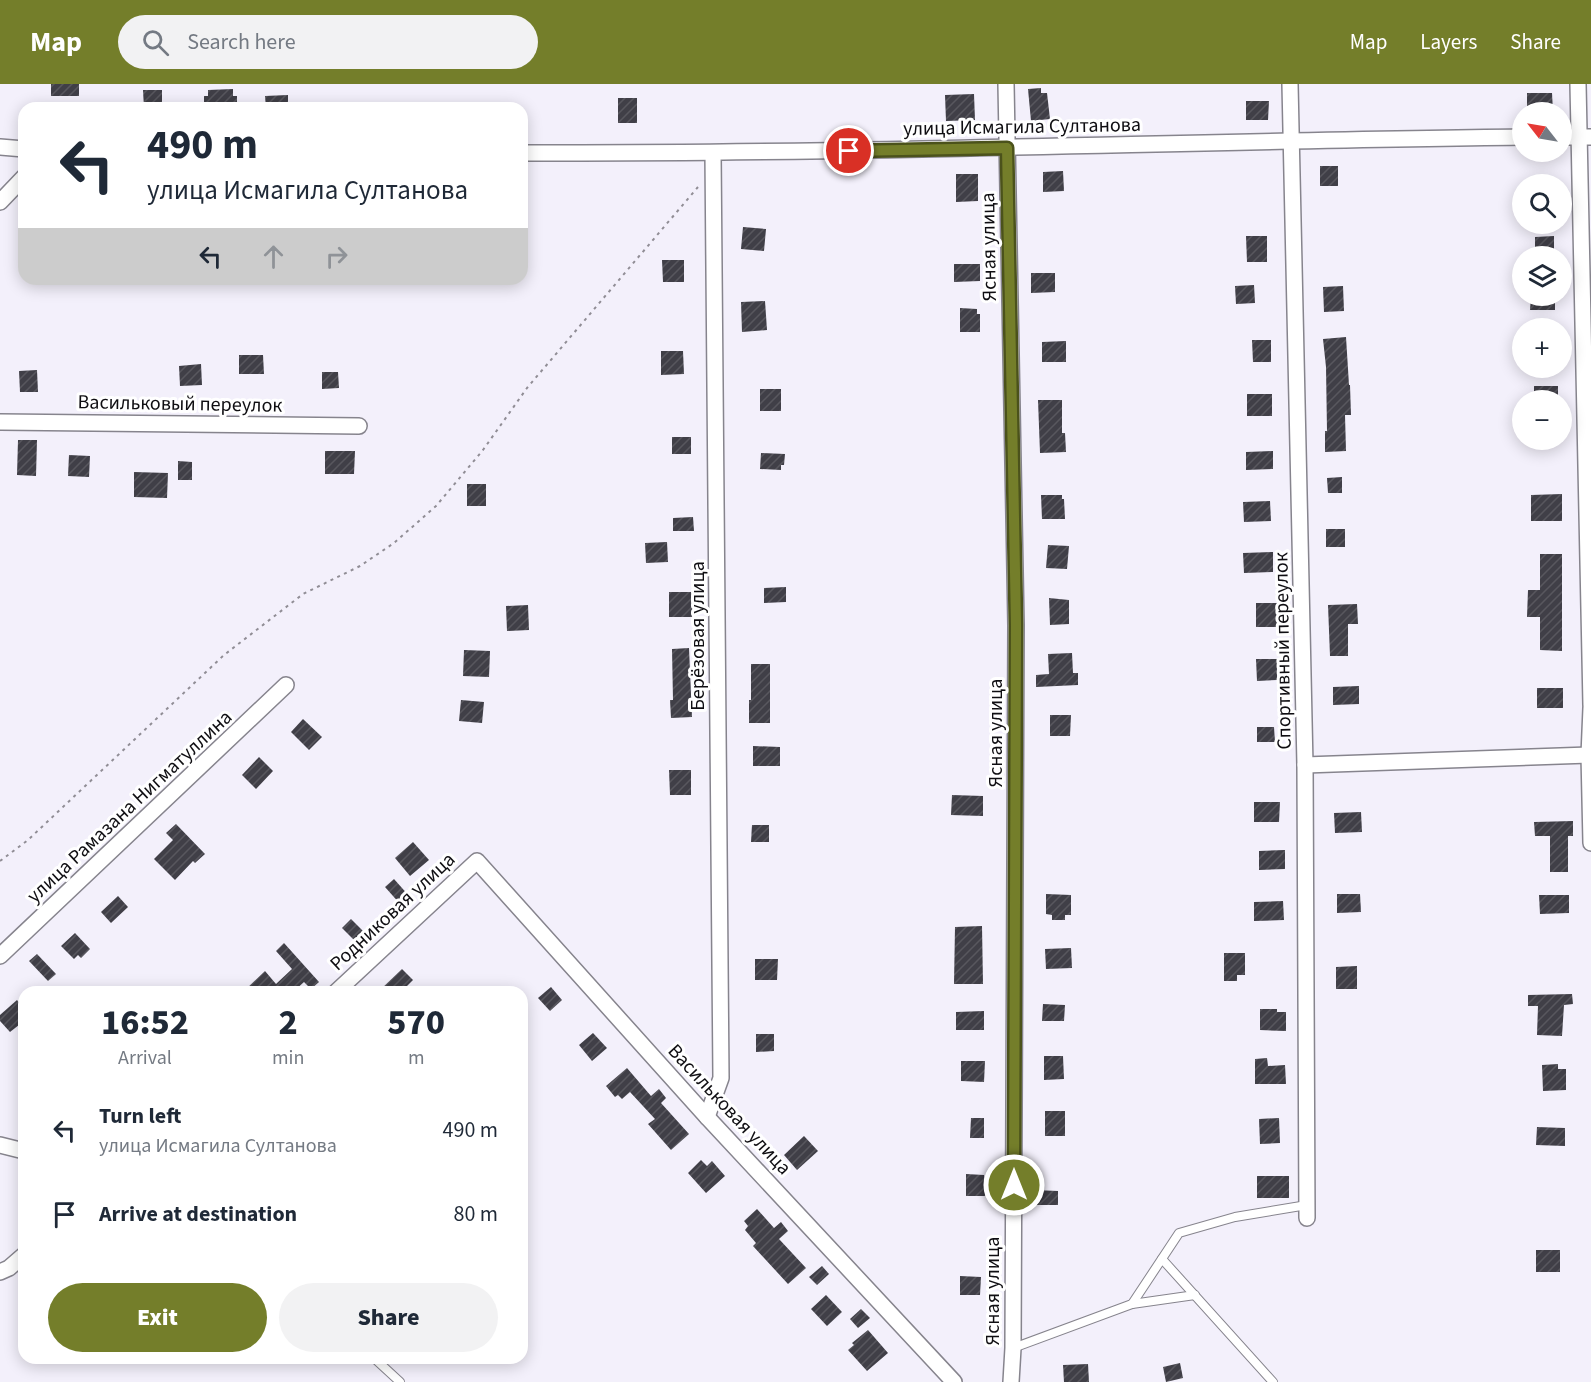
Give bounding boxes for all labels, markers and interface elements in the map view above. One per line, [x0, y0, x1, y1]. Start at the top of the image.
search box [118, 15, 538, 69]
text: Map [30, 22, 82, 62]
icon: search [139, 26, 172, 59]
text: Search here [187, 26, 296, 58]
text: Map [1350, 27, 1387, 57]
text: Layers [1420, 27, 1477, 57]
text: Share [1510, 27, 1561, 57]
north arrow [1512, 102, 1572, 162]
map controls [1512, 102, 1572, 450]
street label: улица Исмагила Султанова [903, 111, 1141, 143]
text: 490 m [147, 115, 258, 175]
pin [823, 125, 874, 176]
icon: left [48, 126, 126, 204]
icon: arrive [832, 134, 865, 167]
text: улица Исмагила Султанова [147, 171, 468, 210]
button: search [1512, 174, 1572, 234]
street label: Ясная улица [974, 192, 1004, 302]
icon: left [194, 240, 227, 273]
icon: ahead [257, 240, 290, 273]
icon: right [320, 240, 353, 273]
button: layers [1512, 246, 1572, 306]
button: + [1512, 318, 1572, 378]
street label: Васильковый переулок [77, 388, 283, 420]
button: − [1512, 390, 1572, 450]
street label: Спортивный переулок [1267, 552, 1299, 750]
street label: Берёзовая улица [684, 561, 712, 711]
street label: Ясная улица [982, 679, 1010, 787]
street label: улица Рамазана Нигматуллина [21, 704, 239, 910]
street label: Родниковая улица [324, 846, 462, 977]
text: 16:52 [101, 997, 189, 1048]
text: 2 [279, 997, 298, 1048]
text: 570 [387, 997, 445, 1048]
street label: Васильковая улица [661, 1038, 797, 1181]
text: Arrival [118, 1044, 172, 1072]
text: min [272, 1044, 304, 1072]
text: m [408, 1044, 424, 1072]
text: Turn left [99, 1100, 181, 1132]
icon: left [48, 1114, 81, 1147]
text: 490 m [443, 1114, 498, 1146]
text: улица Исмагила Султанова [99, 1132, 337, 1160]
position arrow [982, 1153, 1046, 1217]
icon: arrive [48, 1198, 81, 1231]
text: Arrive at destination [99, 1198, 297, 1230]
text: 80 m [453, 1198, 498, 1230]
street label: Ясная улица [979, 1237, 1007, 1345]
button: Exit [48, 1283, 267, 1352]
button: Share [279, 1283, 498, 1352]

